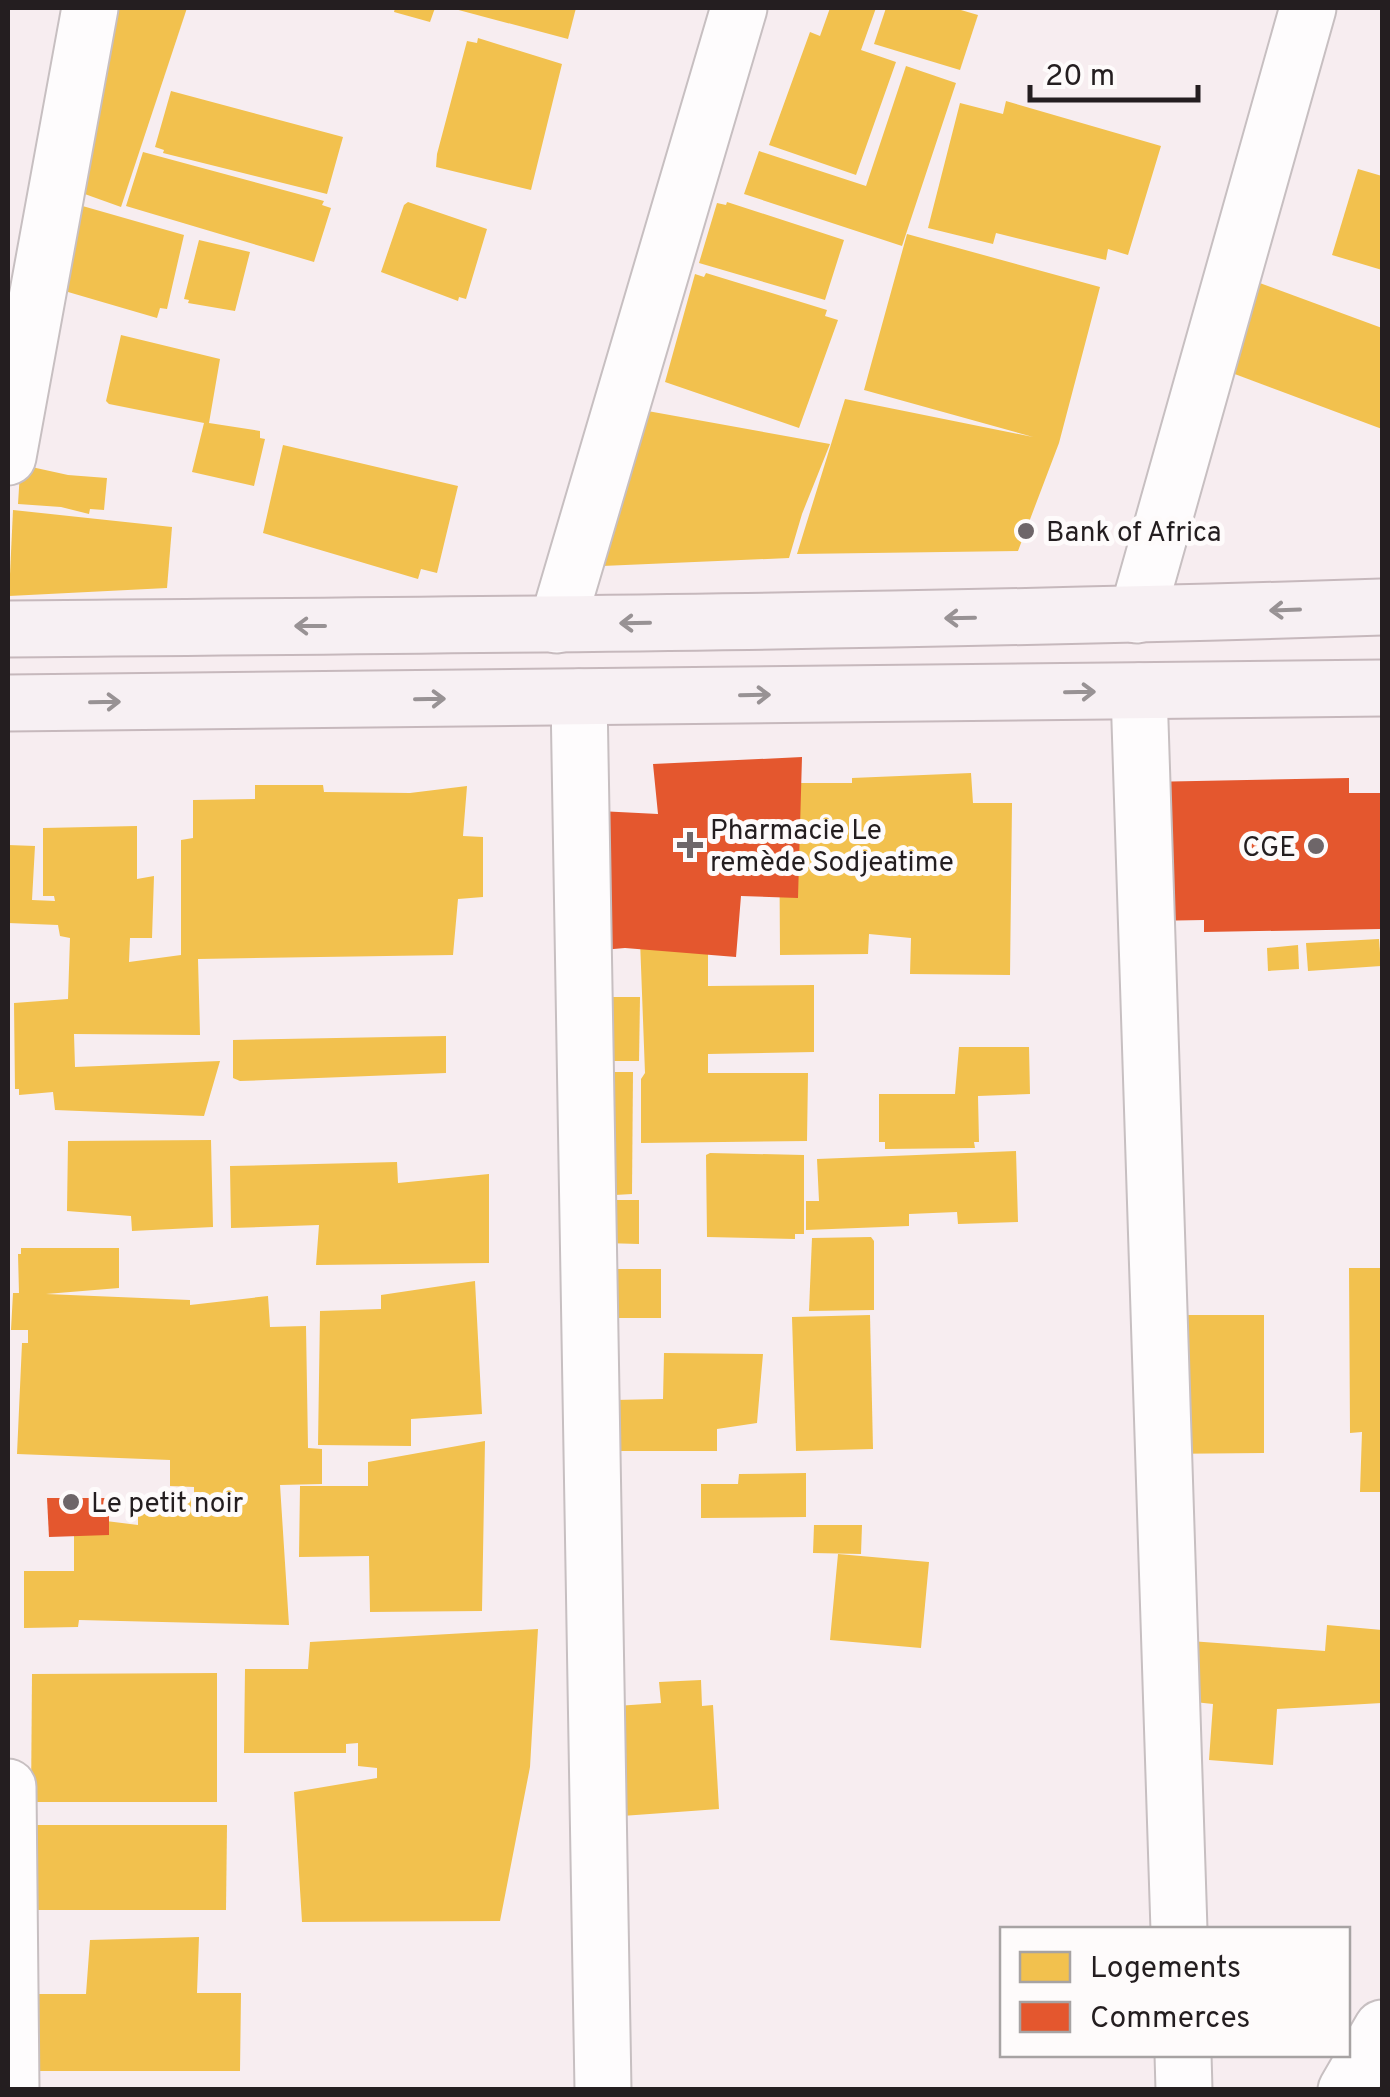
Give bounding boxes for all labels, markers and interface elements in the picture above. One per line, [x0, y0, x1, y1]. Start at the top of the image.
scale bar [1030, 40, 1198, 102]
text: 20 m [1045, 59, 1115, 96]
place label: Bank of Africa [1046, 516, 1221, 552]
marker: Bank of Africa [1015, 520, 1037, 542]
one-way arrow [1270, 601, 1302, 620]
one-way arrow [945, 608, 978, 628]
one-way arrow [620, 614, 652, 633]
one-way arrow [295, 617, 327, 636]
one-way arrow [1063, 682, 1095, 701]
one-way arrow [738, 686, 770, 704]
one-way arrow [413, 689, 445, 708]
one-way arrow [88, 693, 120, 712]
place label: Pharmacie Le remède Sodjeatime [710, 814, 954, 882]
place label: CGE [1242, 831, 1296, 867]
marker: Pharmacie Le remède Sodjeatime [679, 834, 701, 856]
marker: CGE [1305, 835, 1327, 857]
place label: Le petit noir [91, 1487, 244, 1523]
marker: Le petit noir [60, 1491, 82, 1513]
legend [1000, 1927, 1350, 2057]
text: Logements [1090, 1951, 1241, 1988]
text: Commerces [1090, 2001, 1250, 2038]

